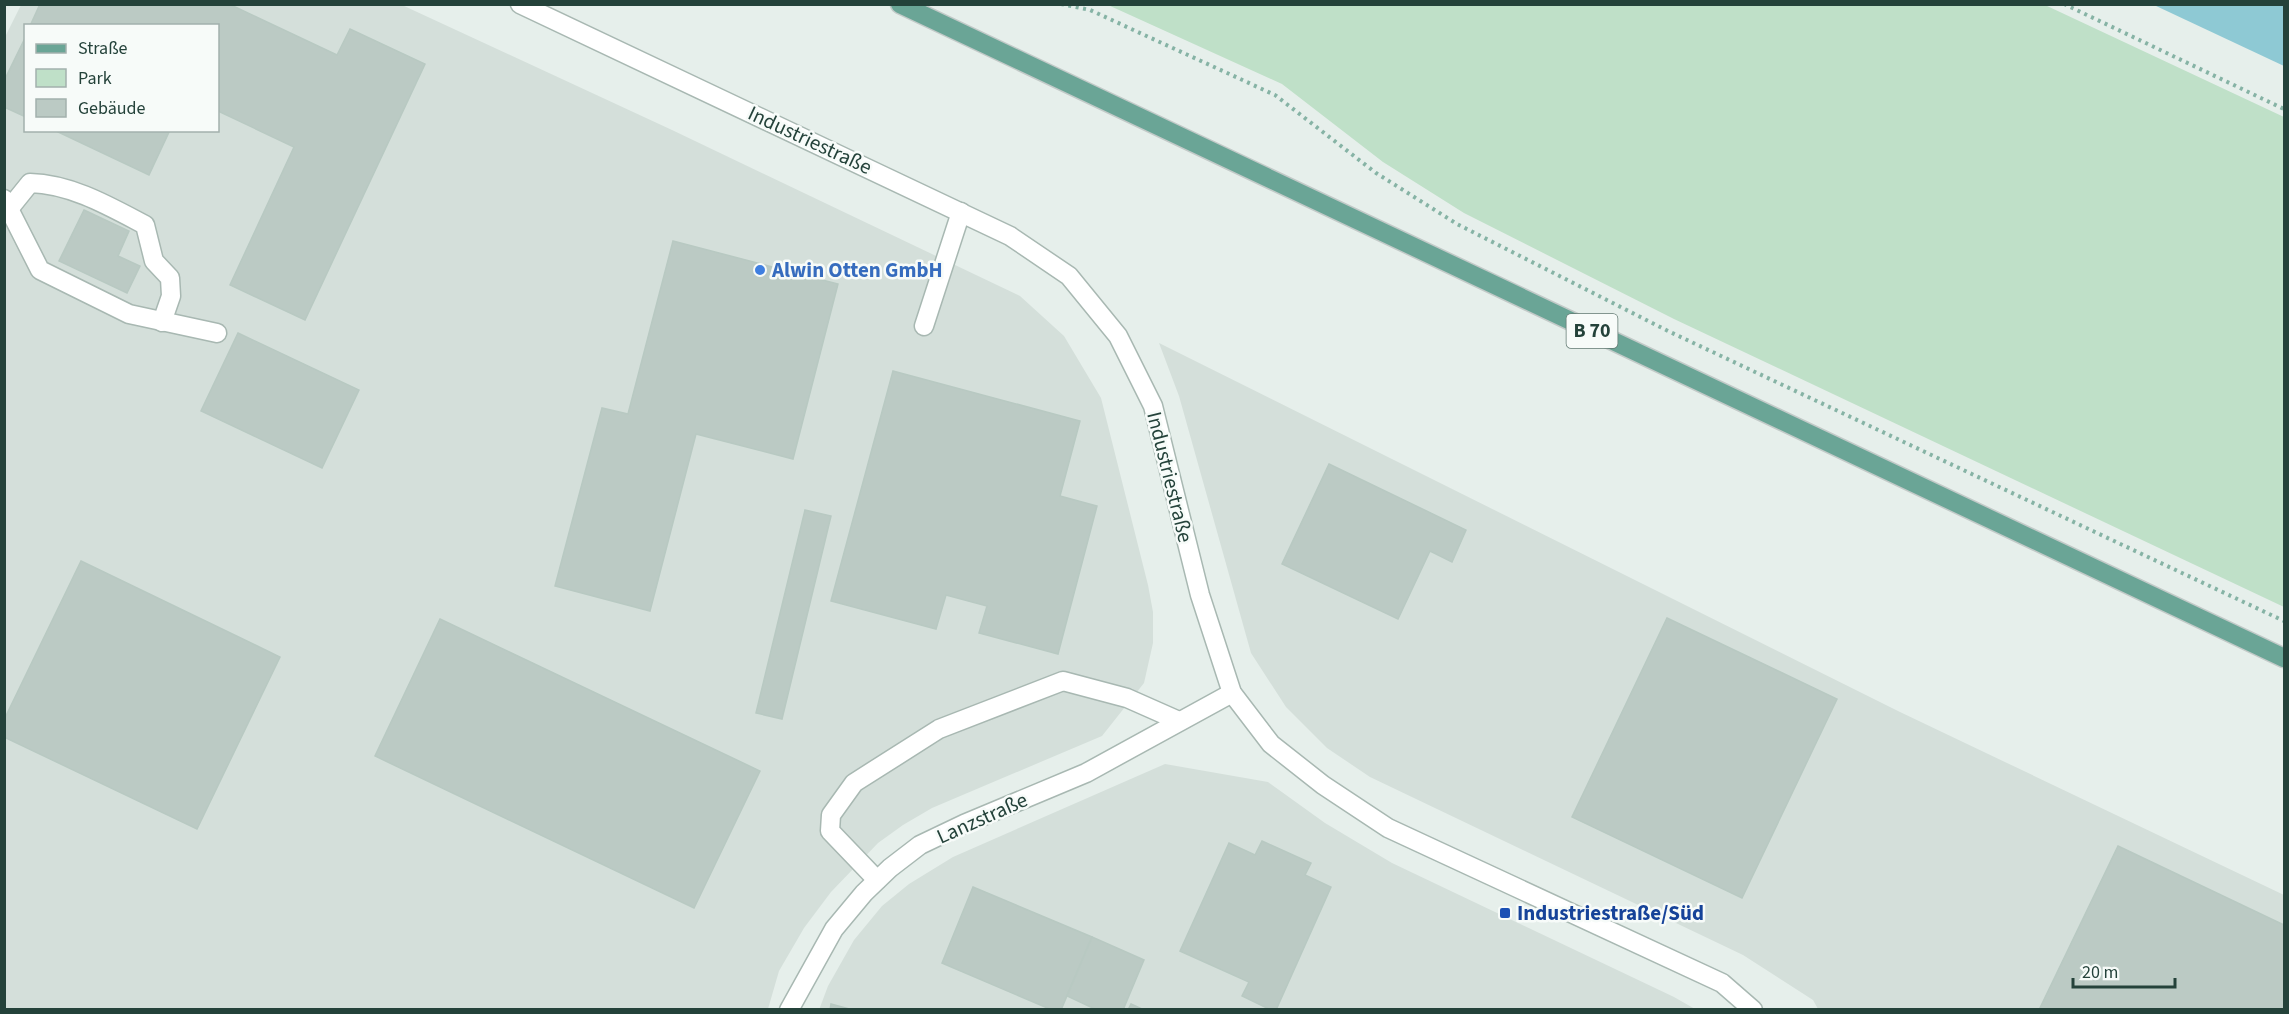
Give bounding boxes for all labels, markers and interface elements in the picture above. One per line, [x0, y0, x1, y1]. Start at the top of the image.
legend [24, 24, 219, 132]
text: Straße [78, 36, 128, 61]
text: Park [78, 66, 112, 91]
text: Gebäude [78, 96, 146, 121]
street label: Industriestraße [743, 98, 877, 182]
place label: Alwin Otten GmbH [771, 255, 943, 285]
marker: Alwin Otten GmbH [753, 263, 767, 277]
road number: B 70 [1566, 314, 1618, 348]
street label: Industriestraße [1139, 408, 1201, 546]
street label: Lanzstraße [932, 785, 1032, 851]
place label: Industriestraße/Süd [1517, 898, 1704, 928]
marker: Industriestraße/Süd [1498, 906, 1512, 920]
scale bar [2073, 951, 2175, 989]
text: 20 m [2082, 960, 2118, 985]

